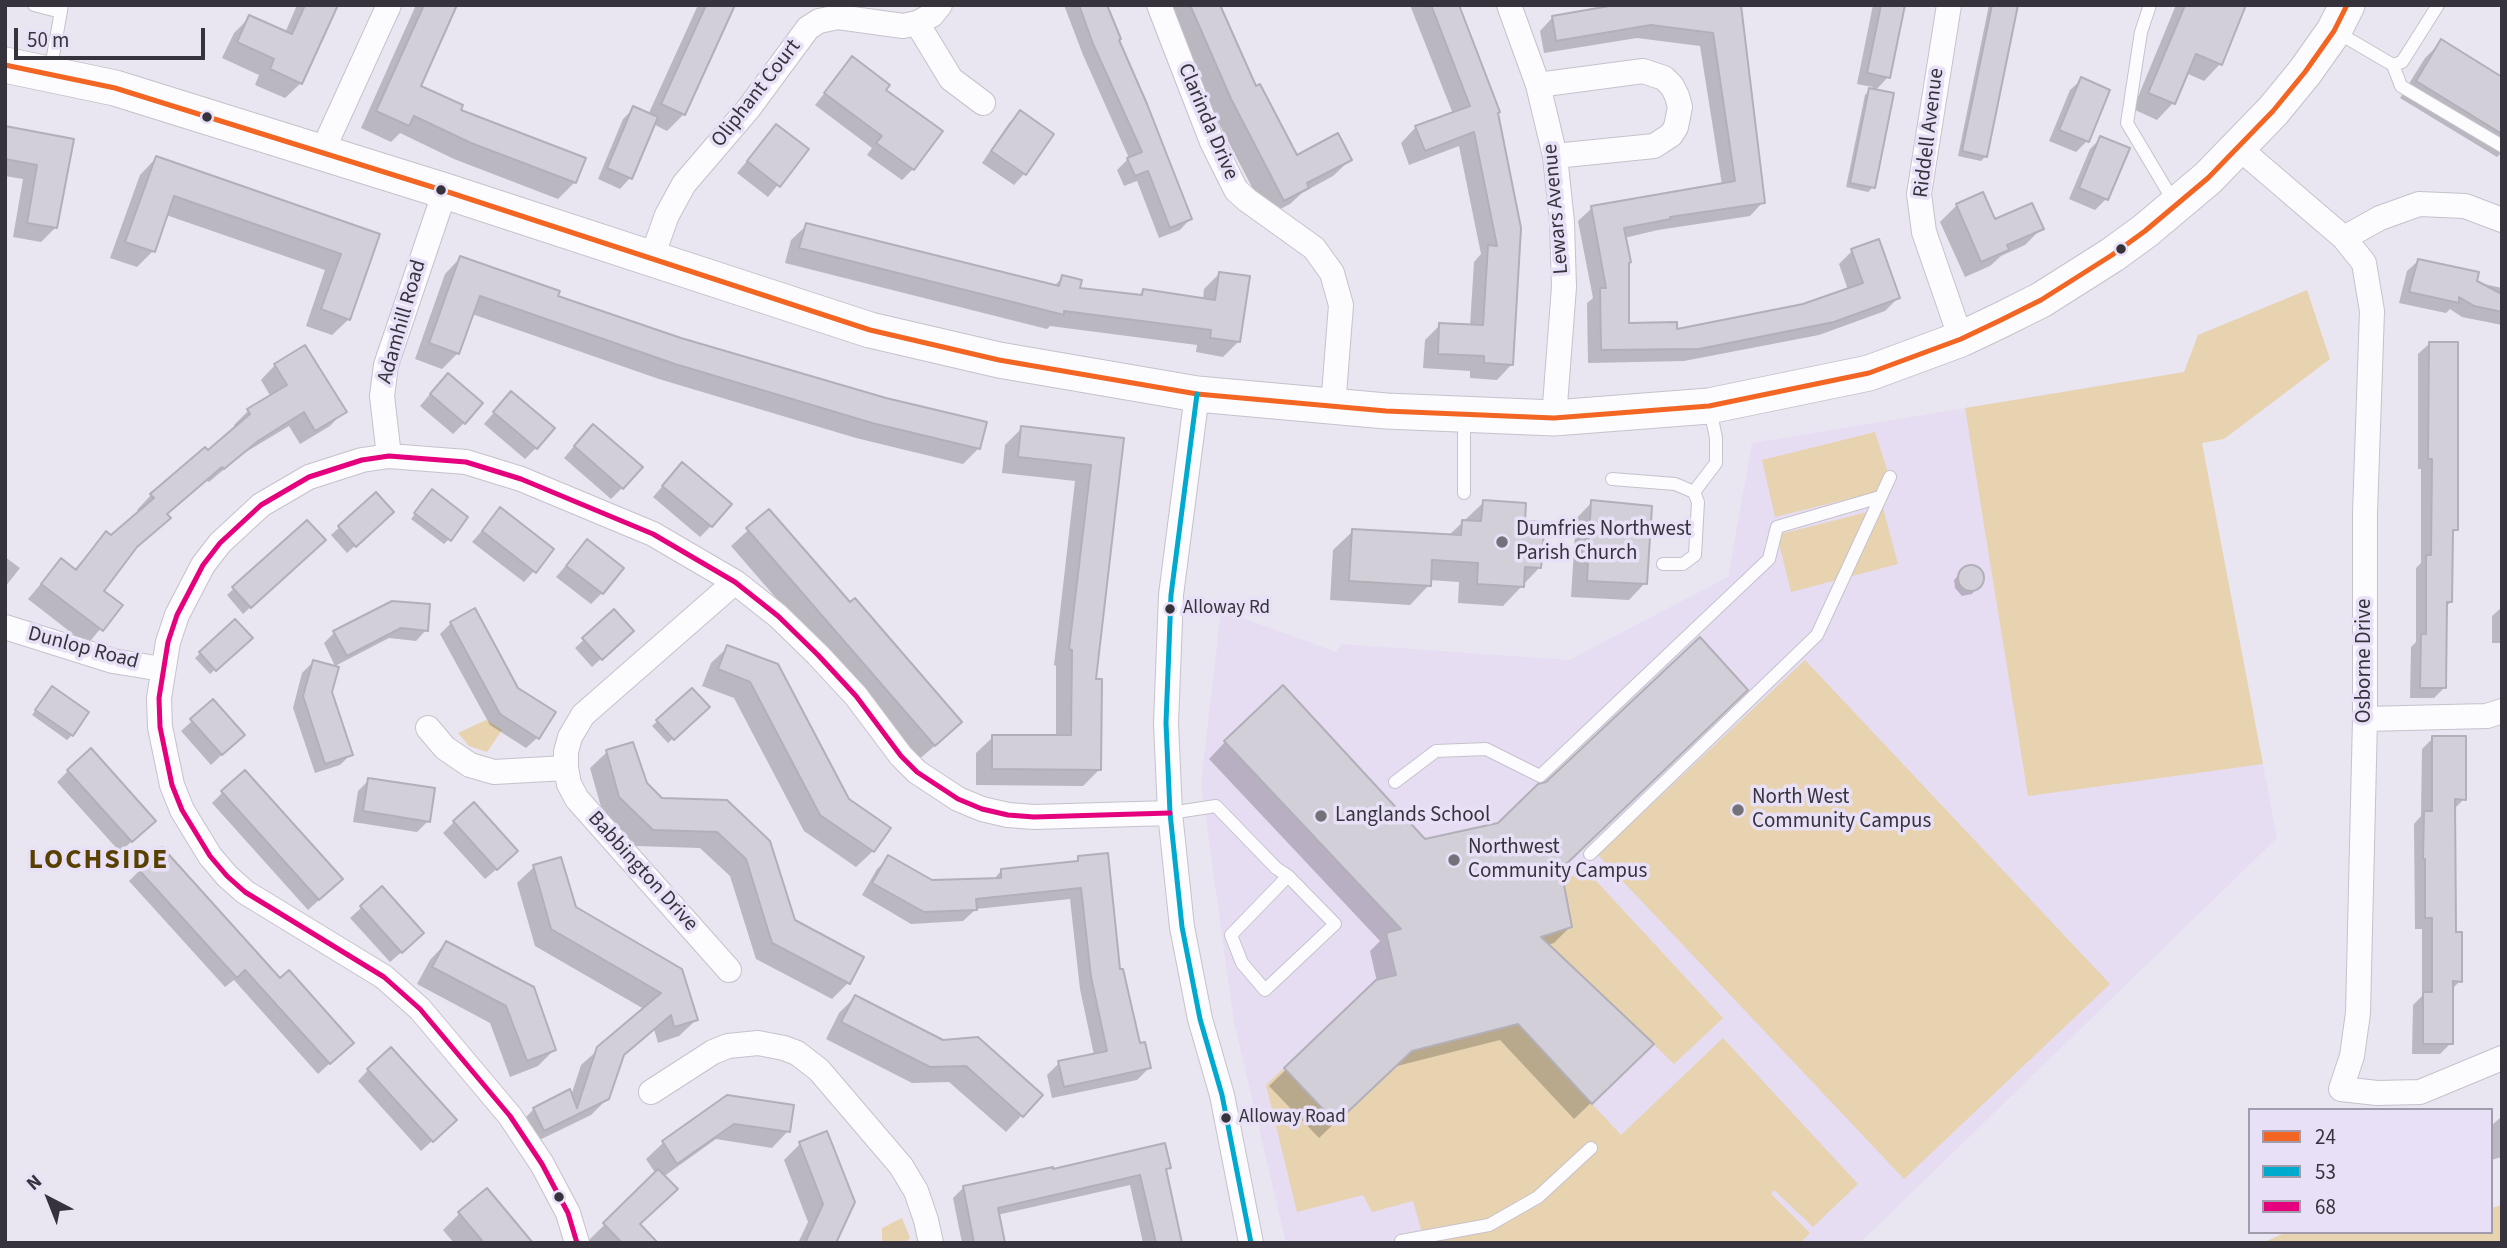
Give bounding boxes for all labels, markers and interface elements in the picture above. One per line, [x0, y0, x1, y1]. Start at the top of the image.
scale bar [18, 14, 208, 58]
text: 50 m [27, 25, 69, 55]
street label: Oliphant Court [707, 35, 807, 153]
street label: Clarinda Drive [1171, 60, 1243, 184]
street label: Riddell Avenue [1910, 67, 1950, 199]
unlabelled marker [200, 110, 214, 124]
street label: Lewars Avenue [1539, 143, 1575, 275]
unlabelled marker [434, 183, 448, 197]
unlabelled marker [2114, 242, 2128, 256]
street label: Adamhill Road [373, 257, 433, 387]
place label: Dumfries Northwest Parish Church [1516, 517, 1691, 567]
marker: Dumfries Northwest Parish Church [1494, 534, 1510, 550]
place label: Alloway Rd [1183, 598, 1270, 620]
street label: Osborne Drive [2352, 599, 2378, 723]
marker: Alloway Rd [1163, 602, 1177, 616]
street label: Dunlop Road [25, 622, 141, 676]
place label: North West Community Campus [1752, 785, 1931, 835]
marker: North West Community Campus [1730, 802, 1746, 818]
place label: Langlands School [1335, 803, 1490, 829]
street label: Babbington Drive [582, 807, 702, 937]
marker: Langlands School [1313, 808, 1329, 824]
place label: Northwest Community Campus [1468, 835, 1647, 885]
district label: LOCHSIDE [30, 845, 168, 879]
marker: Northwest Community Campus [1446, 852, 1462, 868]
place label: Alloway Road [1239, 1107, 1346, 1129]
legend [2248, 1108, 2493, 1234]
marker: Alloway Road [1219, 1111, 1233, 1125]
text: 24 [2315, 1122, 2336, 1152]
text: 53 [2315, 1157, 2336, 1187]
north arrow [14, 1164, 84, 1234]
text: N [21, 1169, 48, 1197]
unlabelled marker [552, 1190, 566, 1204]
text: 68 [2315, 1192, 2336, 1222]

